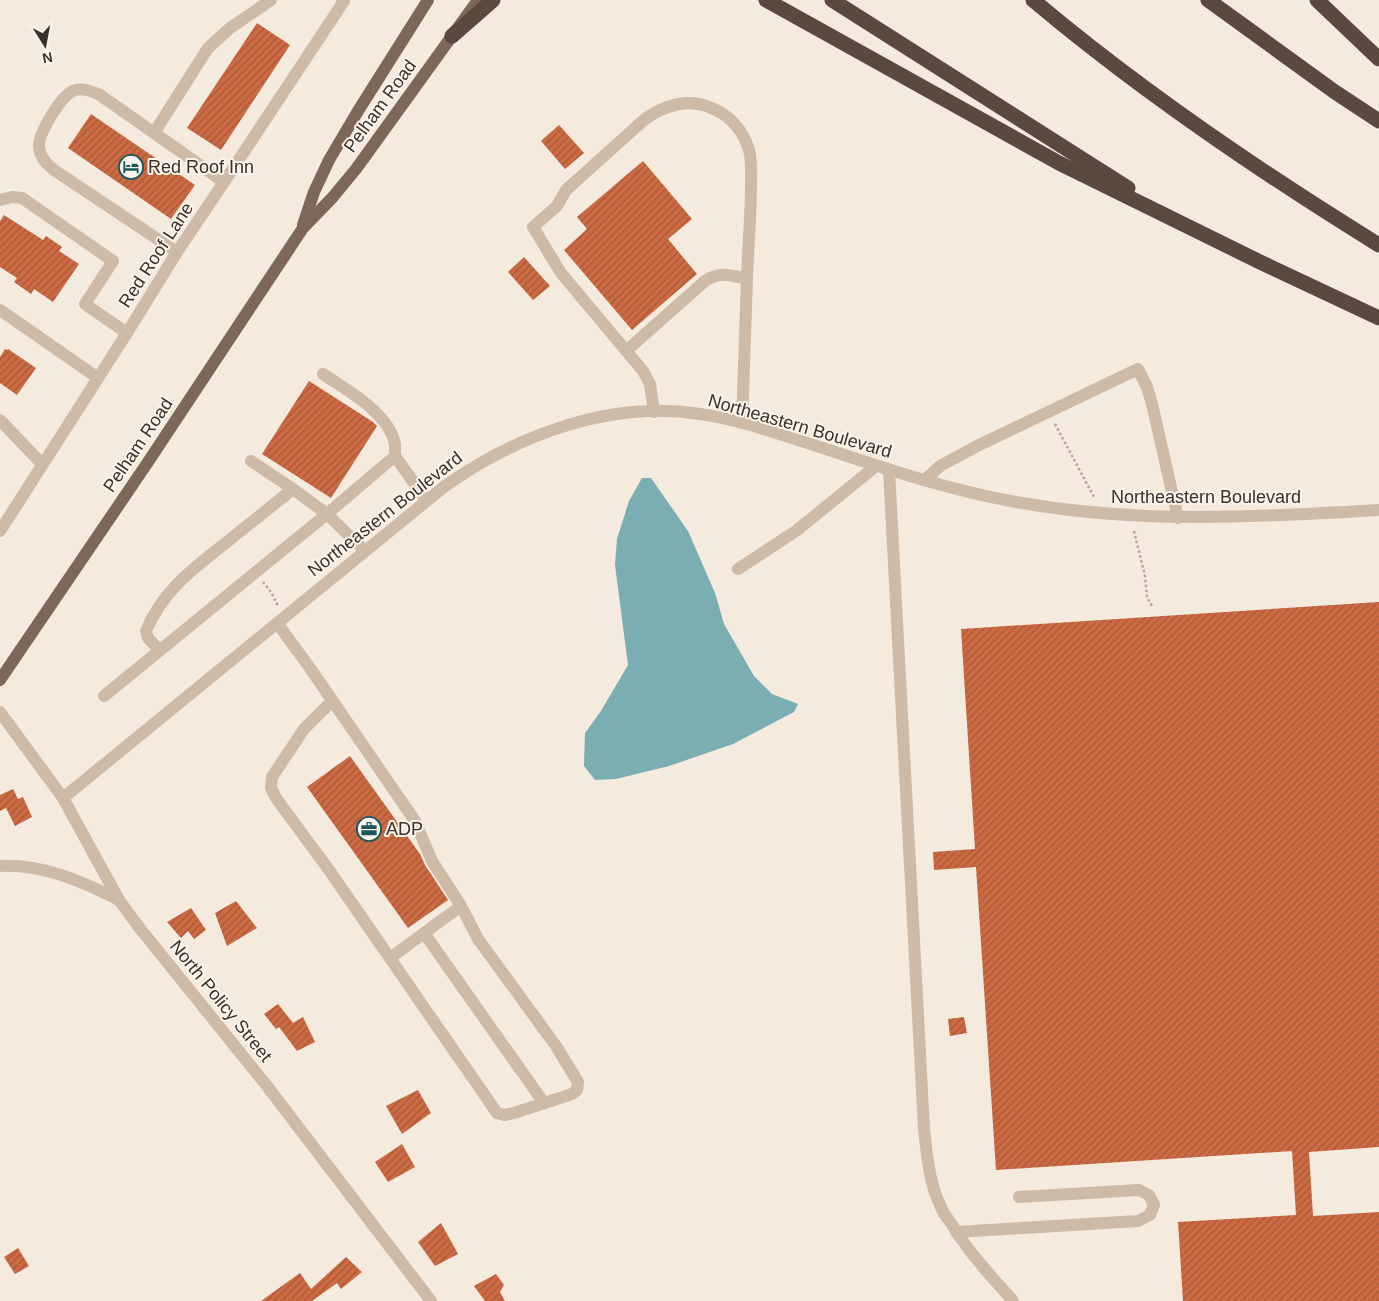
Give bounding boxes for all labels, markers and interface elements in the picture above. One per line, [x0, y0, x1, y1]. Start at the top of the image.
north arrow [20, 20, 70, 70]
text: N [41, 49, 54, 67]
street label: Pelham Road [340, 56, 420, 156]
hotel icon: Red Roof Inn [118, 154, 144, 180]
place label: Red Roof Inn [148, 157, 254, 177]
street label: Red Roof Lane [115, 199, 197, 311]
street label: Northeastern Boulevard [706, 390, 894, 462]
street label: Pelham Road [99, 394, 177, 496]
street label: Northeastern Boulevard [304, 448, 466, 580]
street label: Northeastern Boulevard [1111, 487, 1301, 507]
office icon: ADP [356, 816, 382, 842]
place label: ADP [386, 819, 423, 839]
street label: North Policy Street [166, 936, 276, 1066]

